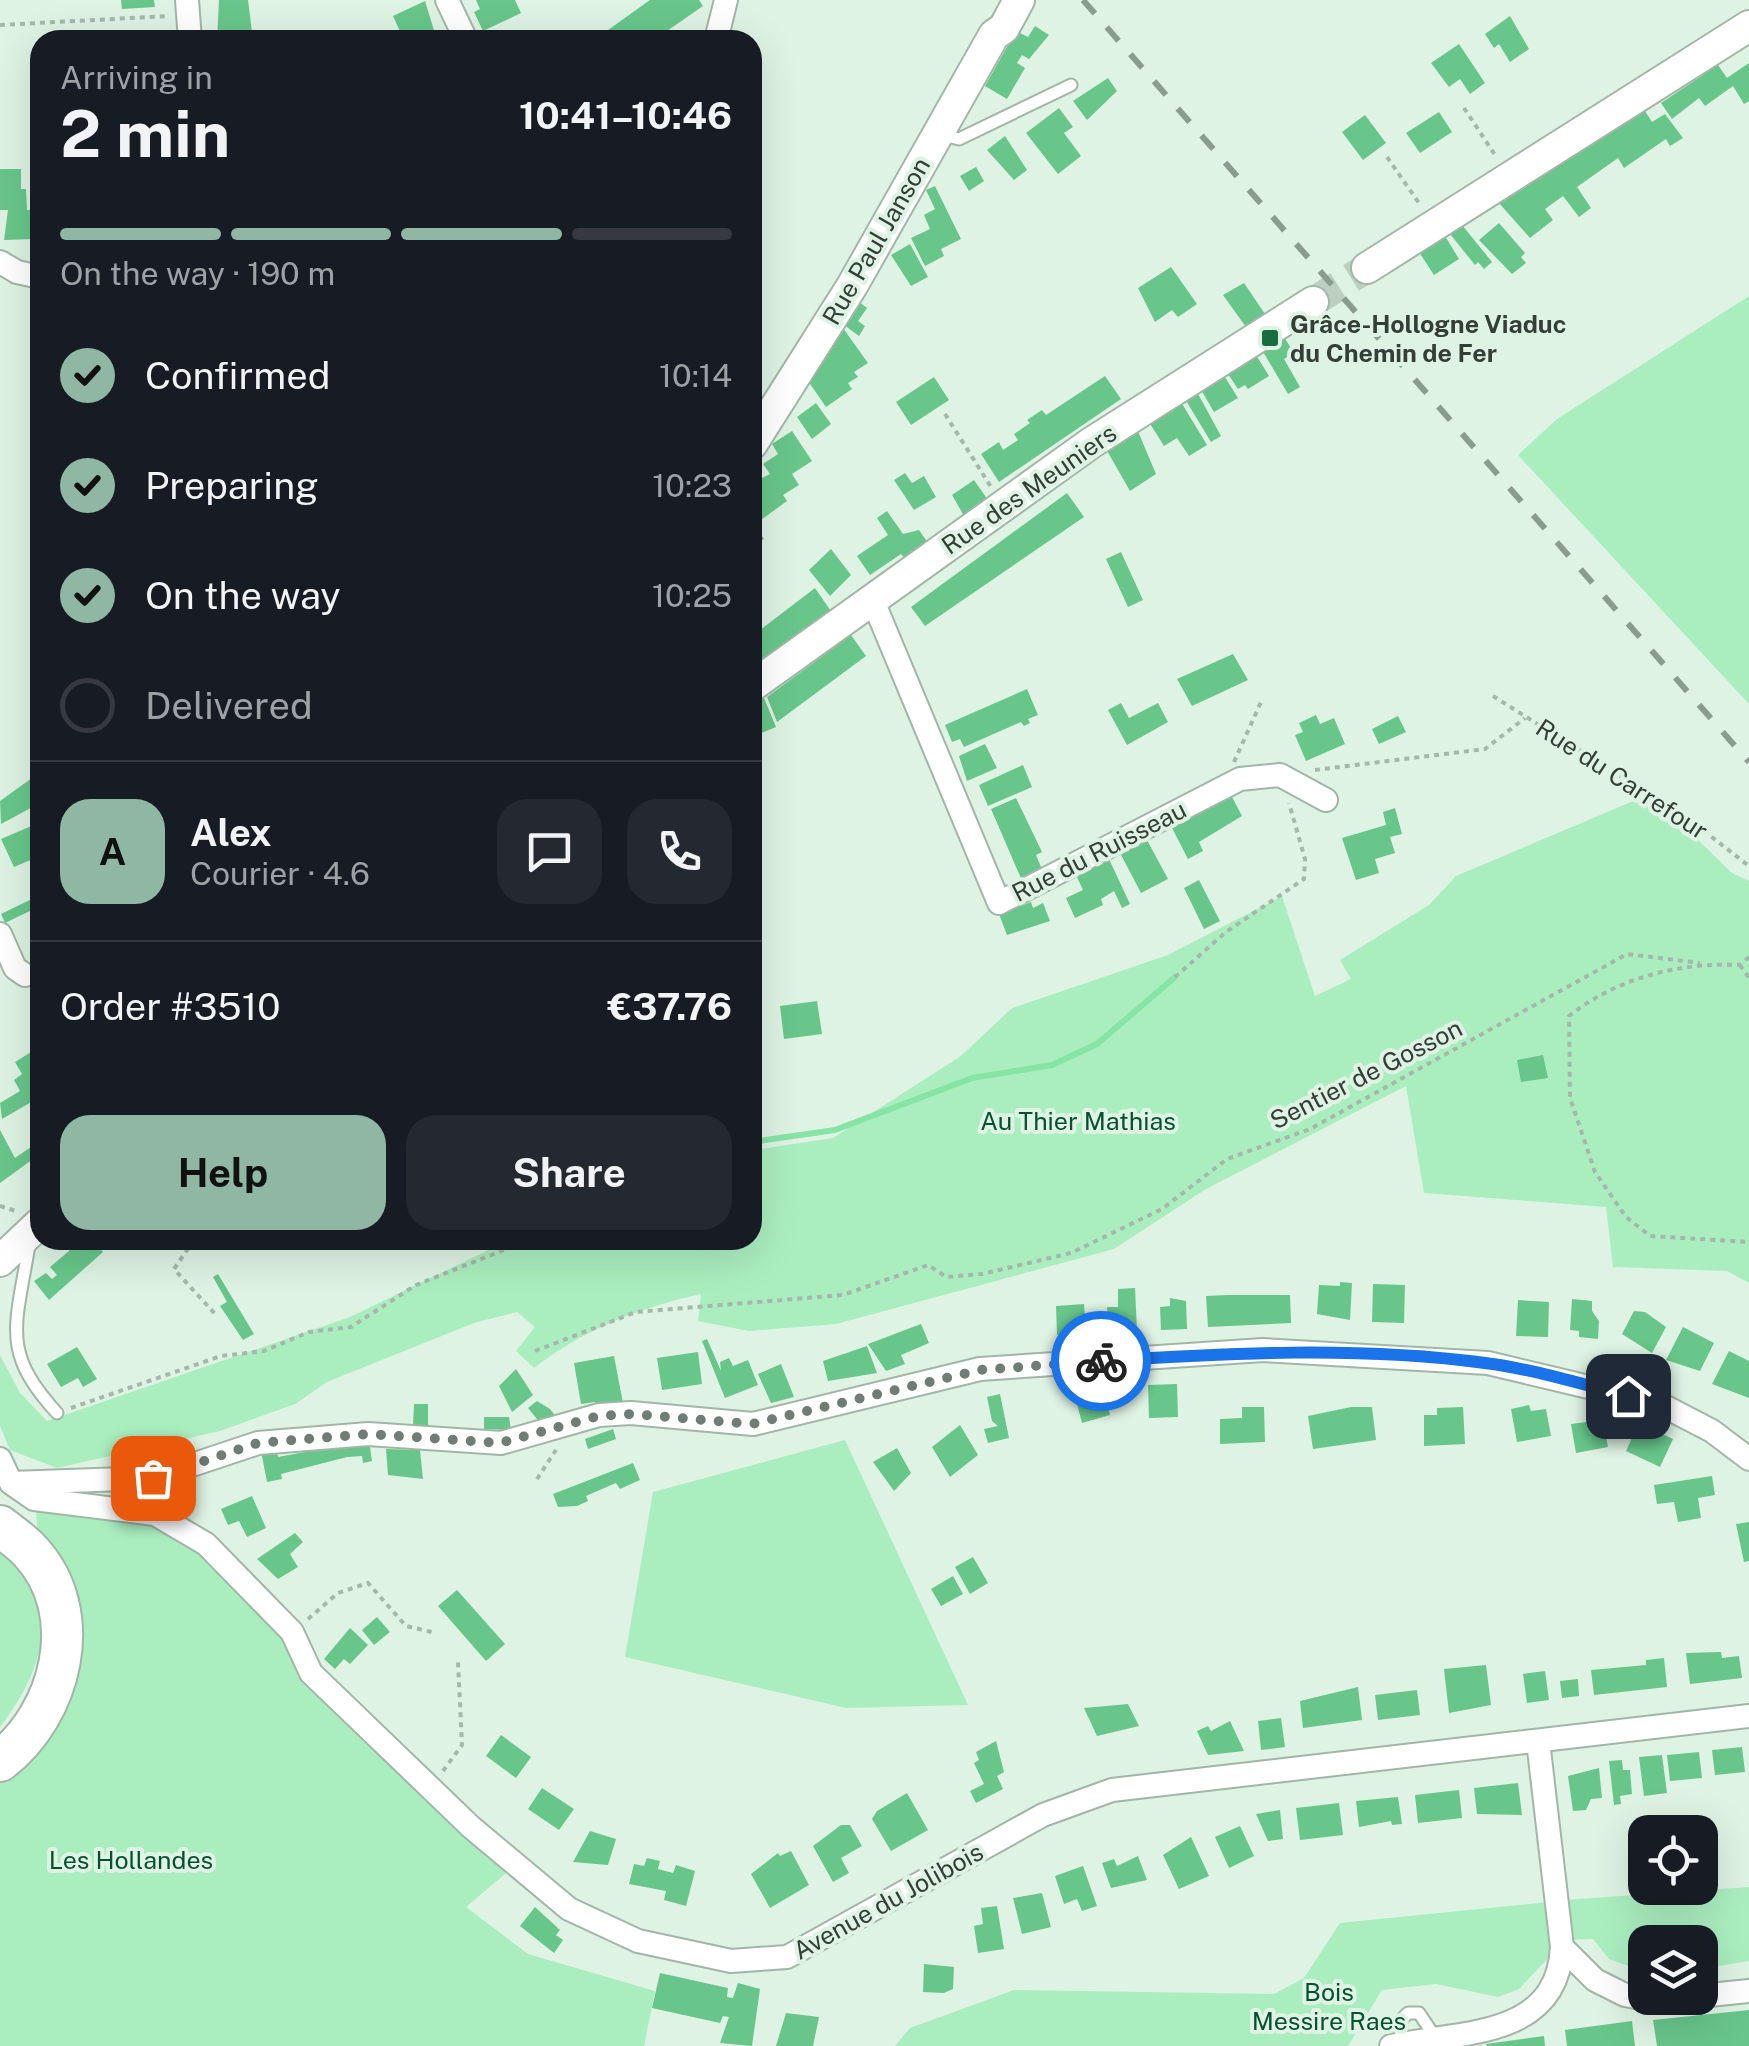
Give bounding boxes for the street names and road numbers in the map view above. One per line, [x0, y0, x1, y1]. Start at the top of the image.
street label: Rue Paul Janson [816, 152, 936, 330]
street label: Rue des Meuniers [936, 417, 1122, 561]
street label: Rue du Carrefour [1531, 712, 1713, 846]
street label: Rue du Ruisseau [1007, 794, 1191, 908]
street label: Sentier de Gosson [1265, 1013, 1467, 1135]
street label: Avenue du Jolibois [788, 1836, 988, 1966]

